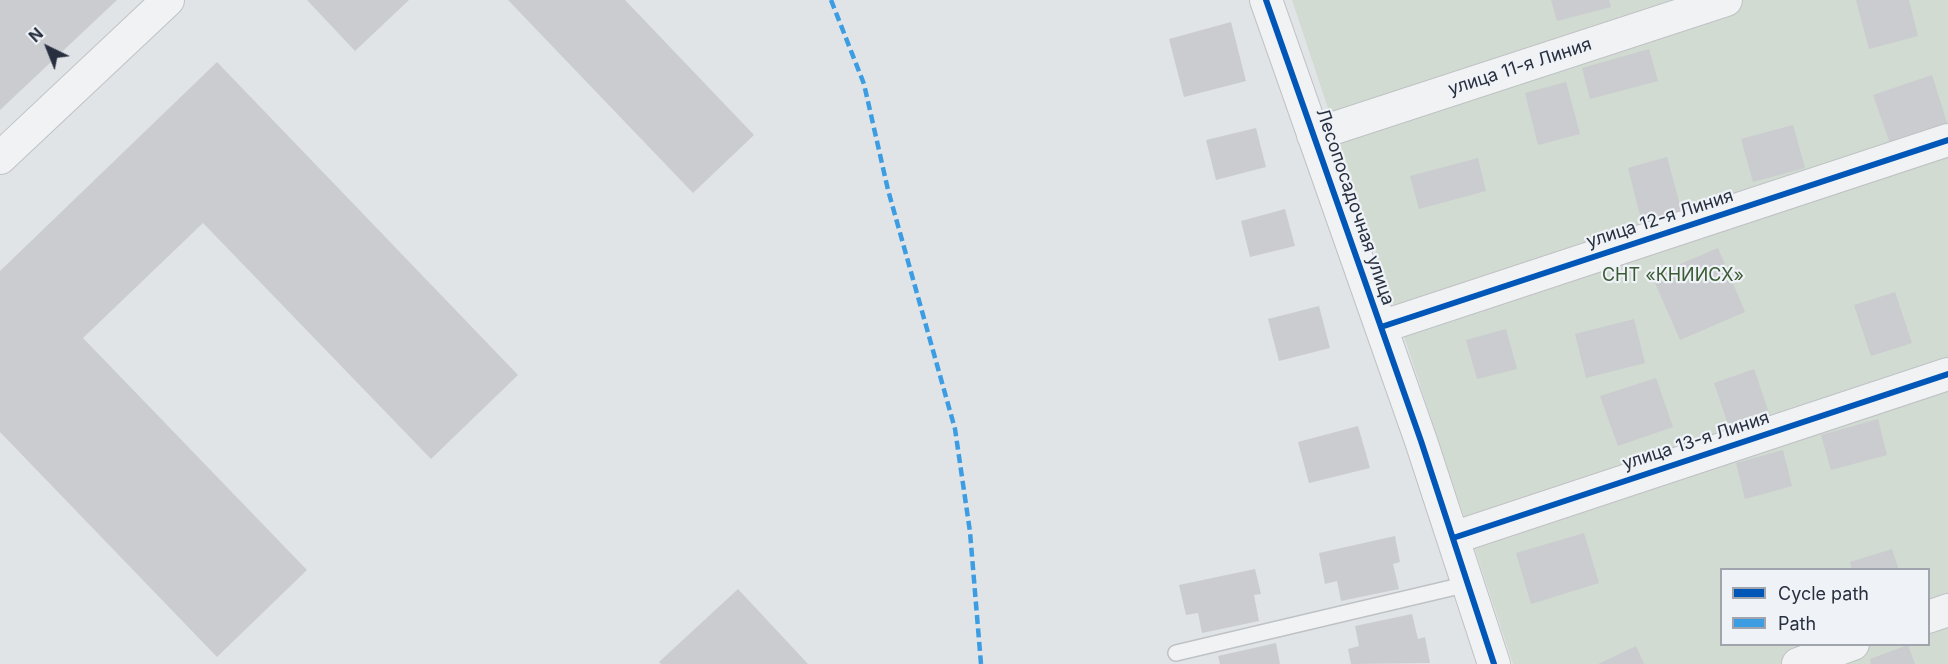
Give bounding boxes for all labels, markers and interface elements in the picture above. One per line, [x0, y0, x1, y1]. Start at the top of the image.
north arrow [18, 18, 78, 78]
text: N [24, 23, 47, 46]
street label: улица 11-я Линия [1446, 34, 1594, 100]
street label: Лесопосадочная улица [1311, 106, 1399, 308]
street label: улица 12-я Линия [1584, 185, 1736, 253]
park label: СНТ «КНИИСХ» [1602, 265, 1744, 287]
street label: улица 13-я Линия [1620, 407, 1772, 475]
legend [1720, 568, 1930, 646]
text: Cycle path [1778, 583, 1869, 604]
text: Path [1778, 613, 1816, 634]

